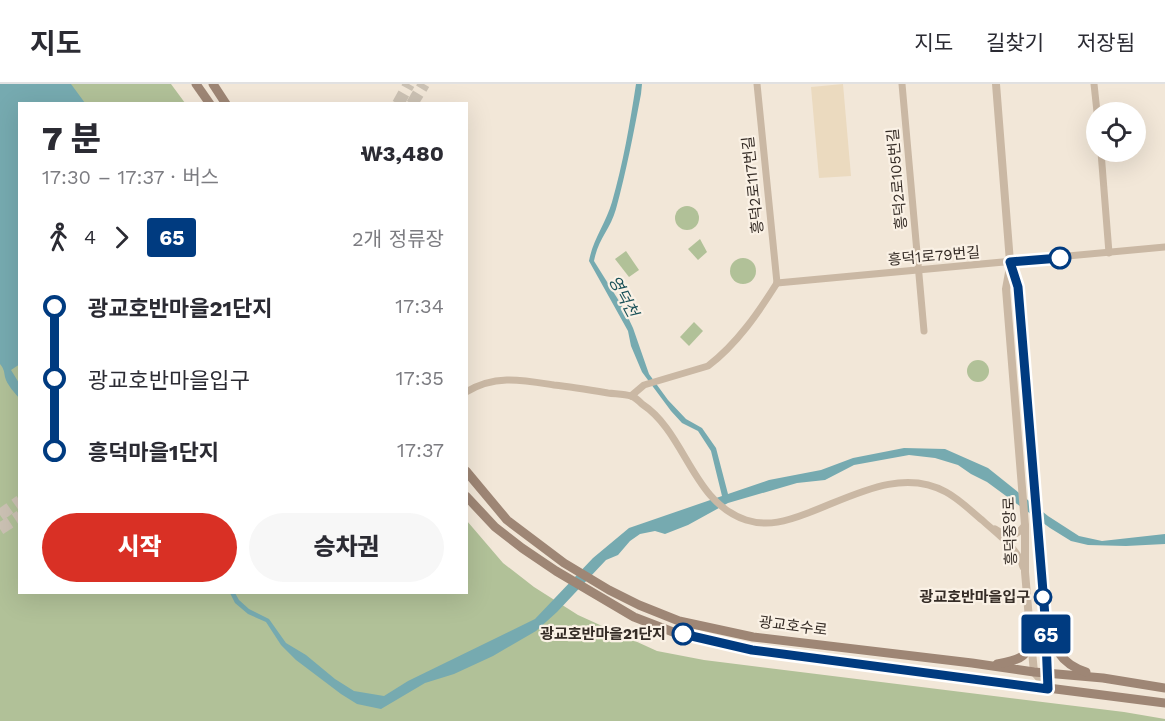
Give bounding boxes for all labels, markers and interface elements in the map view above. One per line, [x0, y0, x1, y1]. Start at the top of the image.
text: 지도 [30, 27, 82, 60]
text: 지도 [914, 30, 953, 55]
text: 길찾기 [986, 30, 1044, 55]
text: 저장됨 [1077, 30, 1135, 55]
map controls [1086, 102, 1146, 162]
button: locate [1086, 102, 1146, 162]
text: 7 분 [42, 119, 101, 158]
street label: 흥덕2로105번길 [884, 128, 910, 230]
street label: 흥덕2로117번길 [739, 135, 767, 235]
text: ₩3,480 [361, 141, 444, 166]
text: 17:30 – 17:37 · 버스 [42, 165, 219, 189]
icon: walk [42, 221, 75, 254]
icon: forward [105, 221, 138, 254]
text: 4 [84, 225, 96, 249]
text: 65 [159, 225, 184, 250]
text: 2개 정류장 [352, 227, 444, 251]
street label: 흥덕1로79번길 [887, 243, 981, 269]
unlabelled marker [1049, 247, 1071, 269]
water label: 영덕천 [605, 272, 643, 322]
text: 17:34 [395, 294, 444, 318]
text: 광교호반마을21단지 [88, 296, 273, 321]
text: 17:35 [396, 366, 444, 390]
text: 광교호반마을입구 [88, 368, 250, 393]
text: 17:37 [397, 438, 444, 462]
text: 흥덕마을1단지 [88, 440, 219, 465]
street label: 흥덕중앙로 [1000, 496, 1020, 566]
button: 시작 [42, 513, 237, 582]
button: 승차권 [249, 513, 444, 582]
place label: 광교호반마을입구 [920, 588, 1030, 606]
marker: 광교호반마을입구 [1034, 588, 1052, 606]
street label: 광교호수로 [758, 613, 828, 639]
line badge: 65 [1019, 614, 1073, 654]
text: 65 [1033, 622, 1059, 647]
marker: 광교호반마을21단지 [672, 623, 694, 645]
place label: 광교호반마을21단지 [540, 625, 666, 643]

